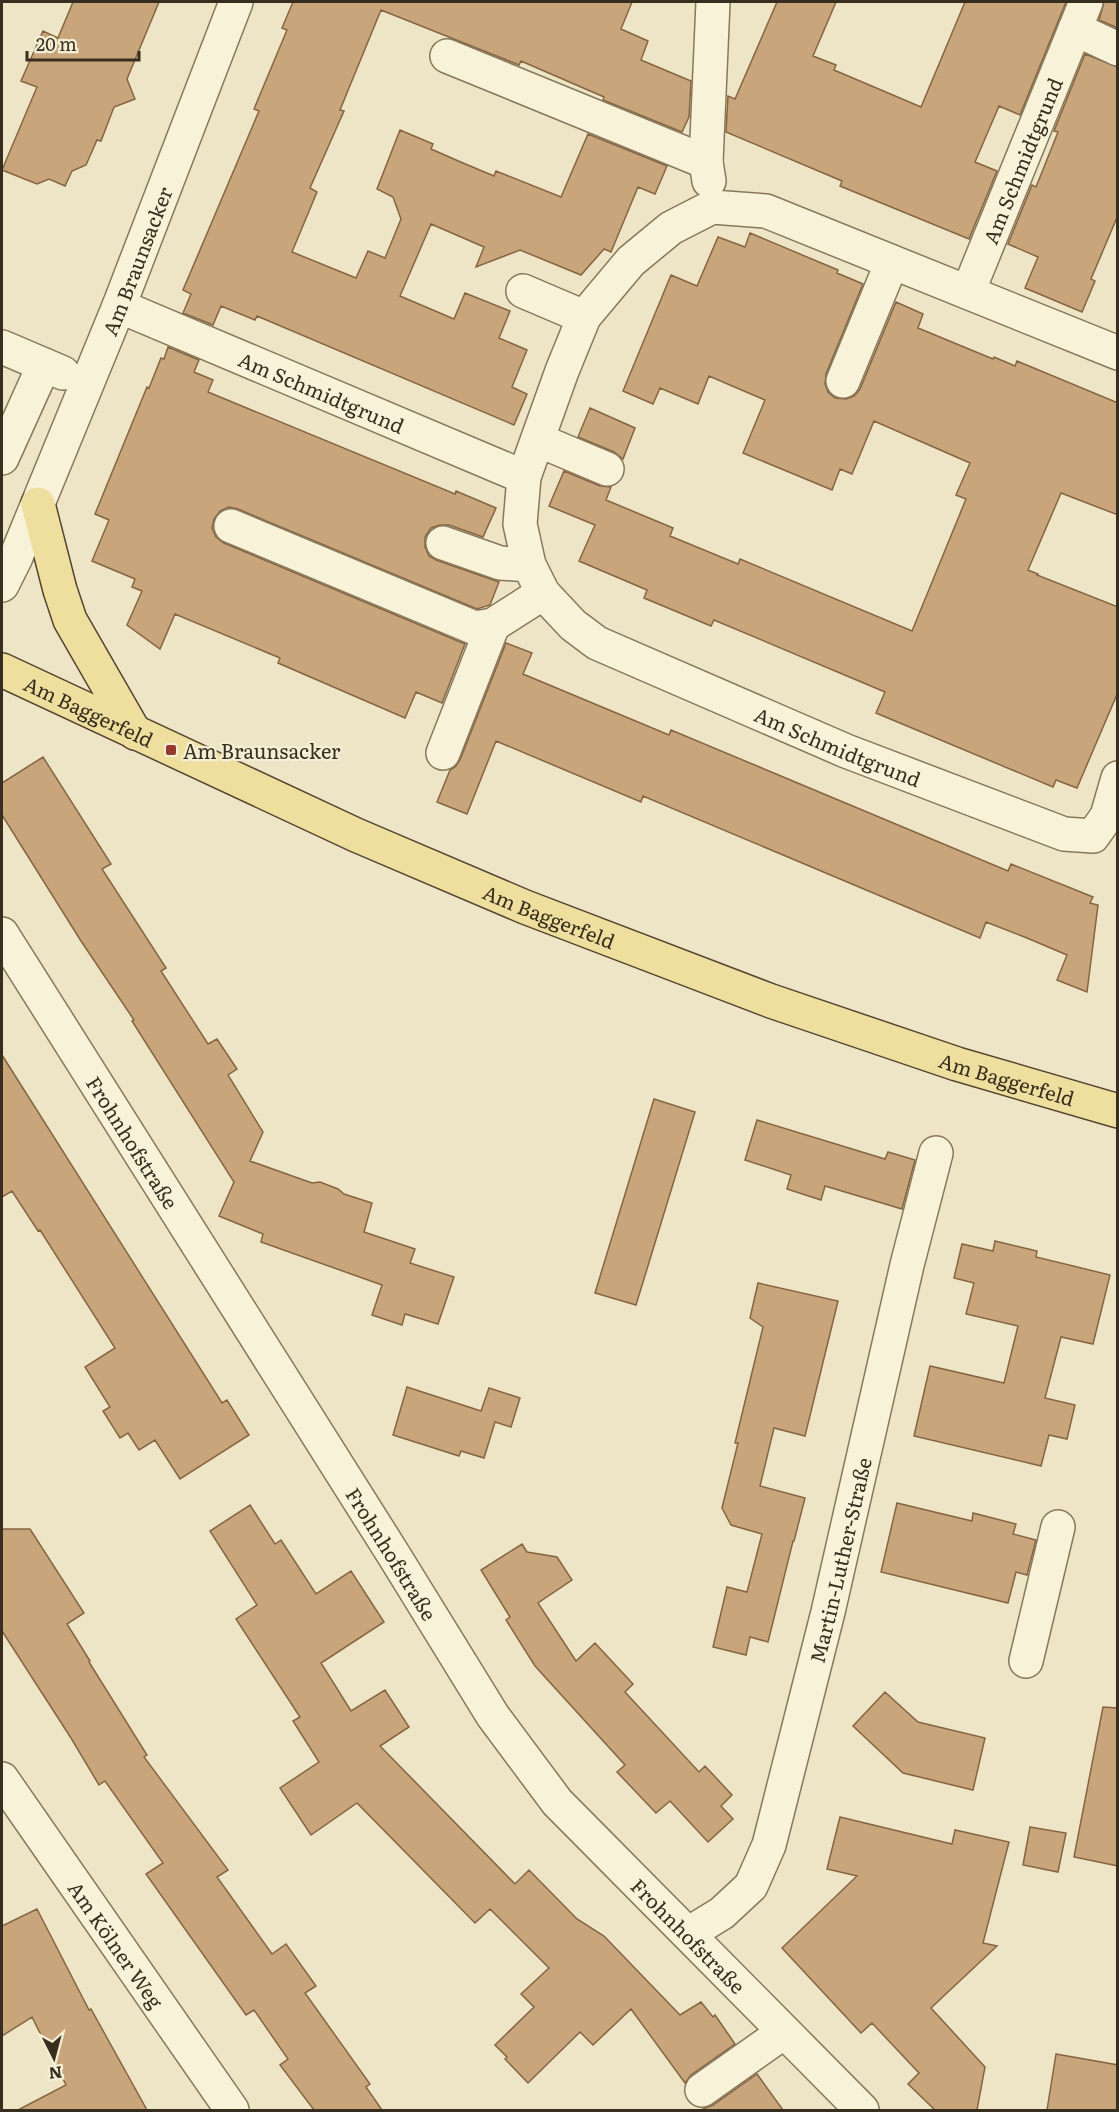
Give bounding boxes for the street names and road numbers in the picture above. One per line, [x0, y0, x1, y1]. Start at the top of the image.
street label: Am Schmidtgrund [974, 73, 1069, 248]
street label: Am Braunsacker [94, 181, 179, 340]
street label: Am Schmidtgrund [234, 343, 409, 440]
street label: Am Baggerfeld [19, 667, 159, 754]
street label: Am Schmidtgrund [750, 698, 926, 793]
street label: Am Baggerfeld [479, 876, 620, 955]
street label: Am Baggerfeld [935, 1044, 1078, 1113]
street label: Frohnhofstraße [80, 1070, 186, 1214]
street label: Martin-Luther-Straße [801, 1454, 878, 1666]
street label: Frohnhofstraße [339, 1481, 445, 1626]
street label: Frohnhofstraße [625, 1871, 753, 2000]
street label: Am Kölner Weg [62, 1874, 172, 2014]

